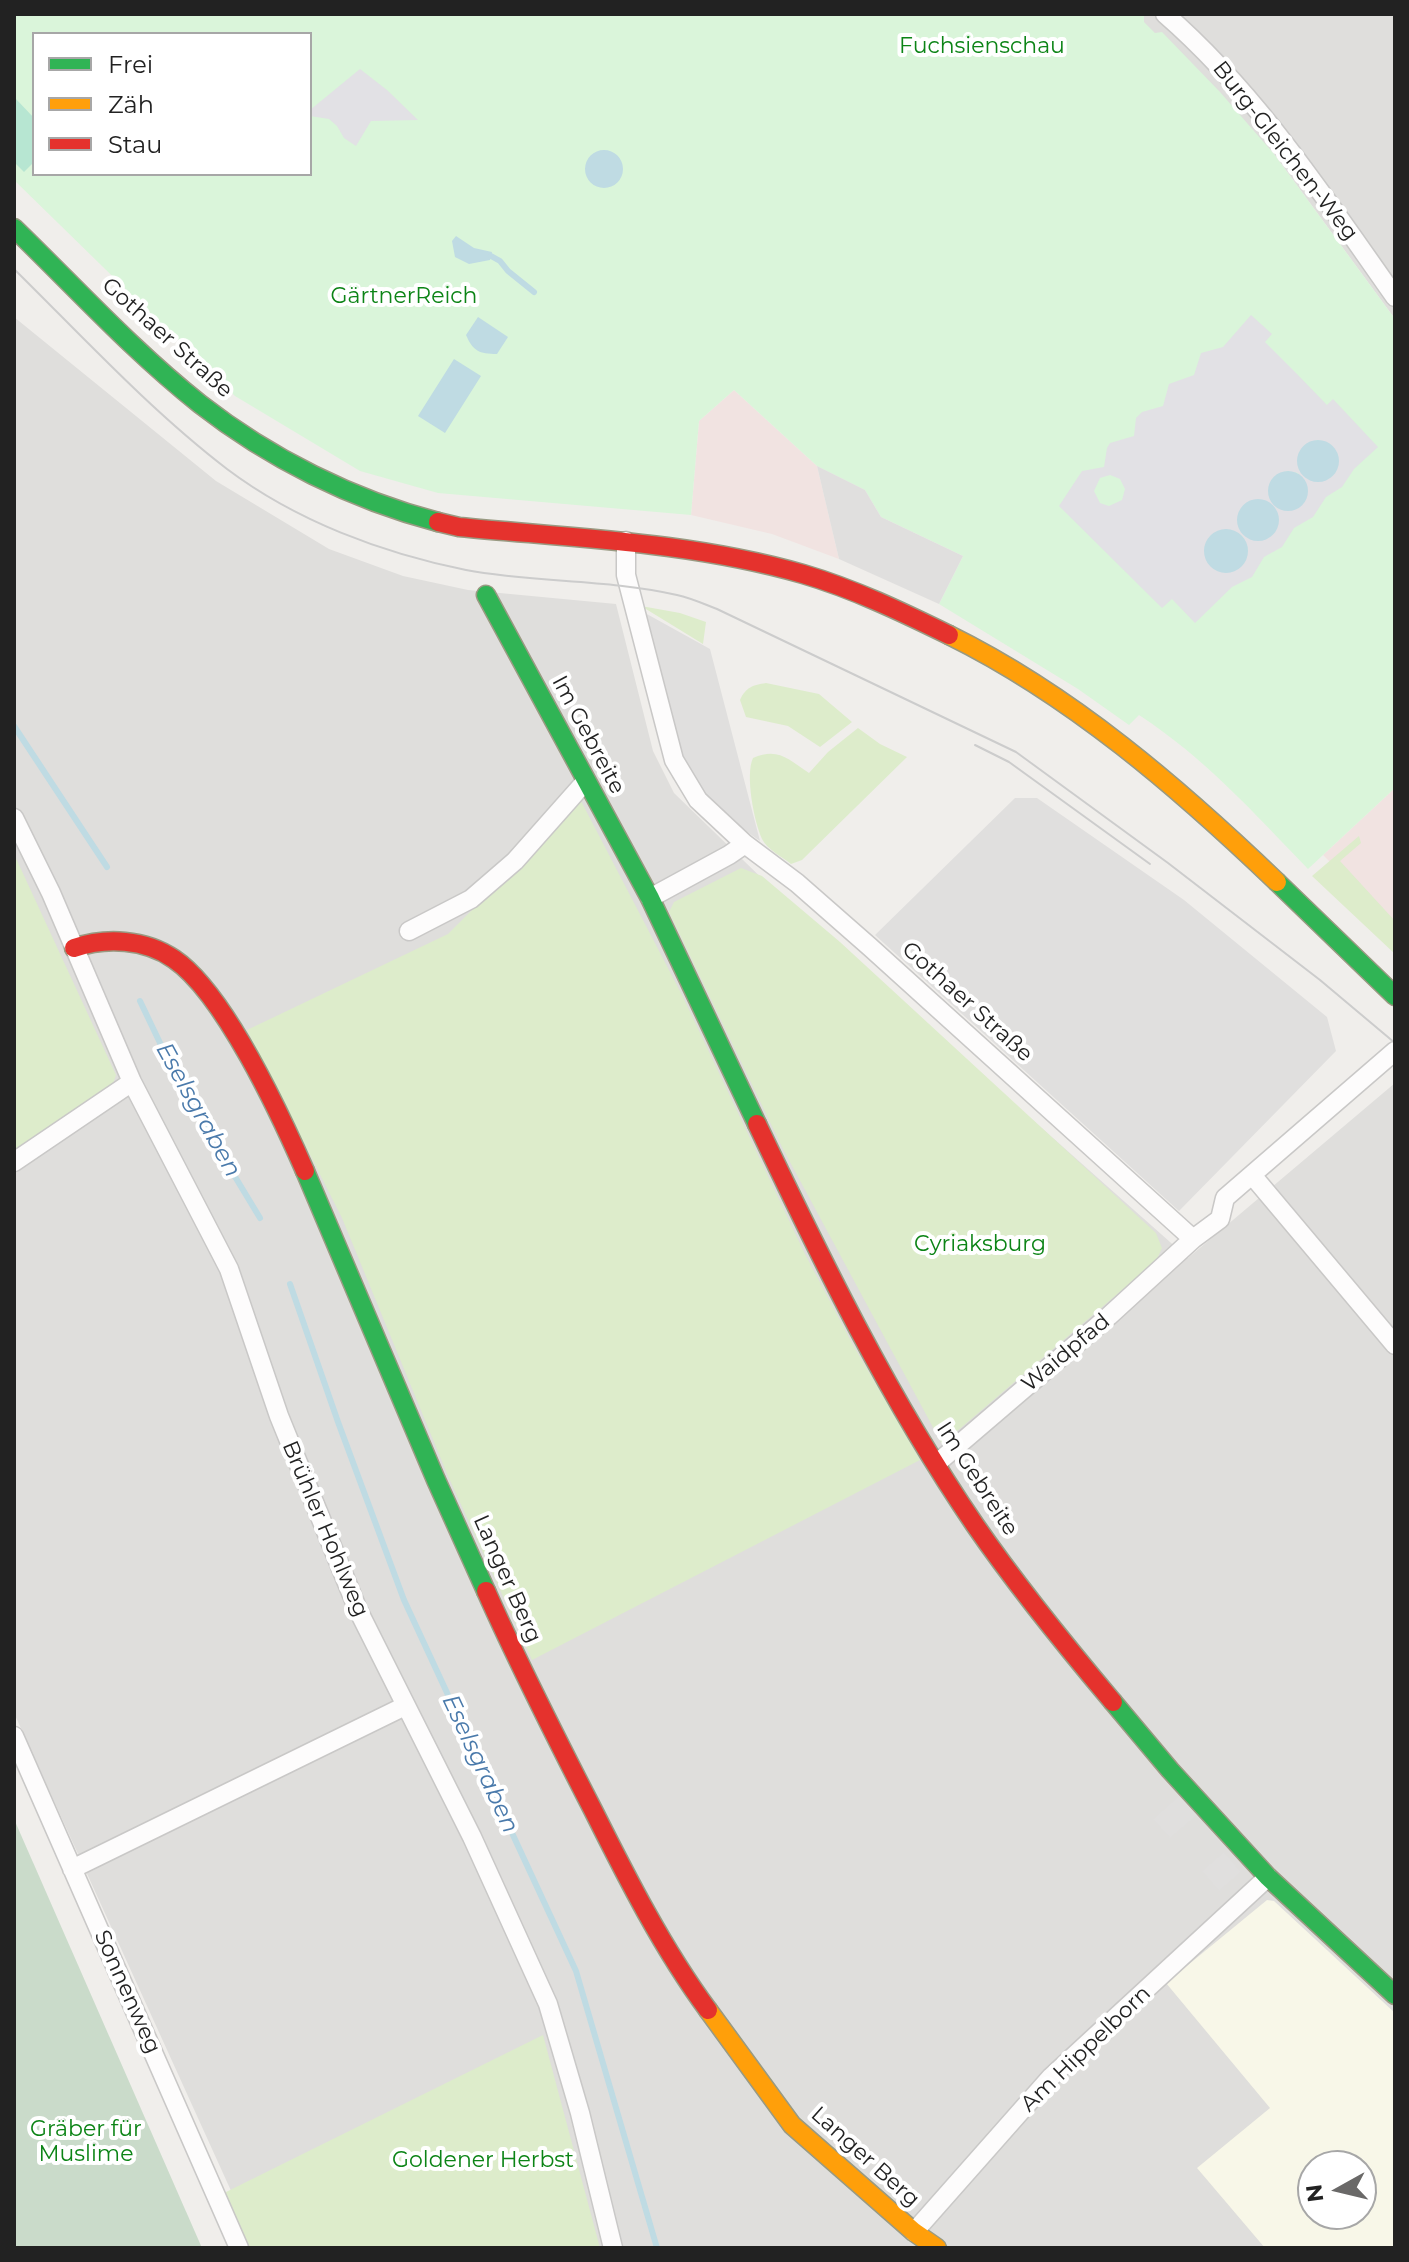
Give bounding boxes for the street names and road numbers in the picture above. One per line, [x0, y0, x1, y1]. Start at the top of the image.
street label: Burg-Gleichen-Weg [1207, 56, 1363, 246]
street label: Gothaer Straße [96, 272, 238, 404]
street label: Im Gebreite [546, 671, 630, 799]
street label: Gothaer Straße [896, 936, 1038, 1068]
street label: Waidpfad [1016, 1308, 1116, 1398]
street label: Im Gebreite [930, 1417, 1024, 1541]
street label: Brühler Hohlweg [276, 1437, 374, 1621]
street label: Langer Berg [467, 1511, 547, 1647]
street label: Sonnenweg [88, 1926, 166, 2058]
street label: Am Hippelborn [1016, 1980, 1156, 2118]
street label: Langer Berg [805, 2101, 925, 2213]

